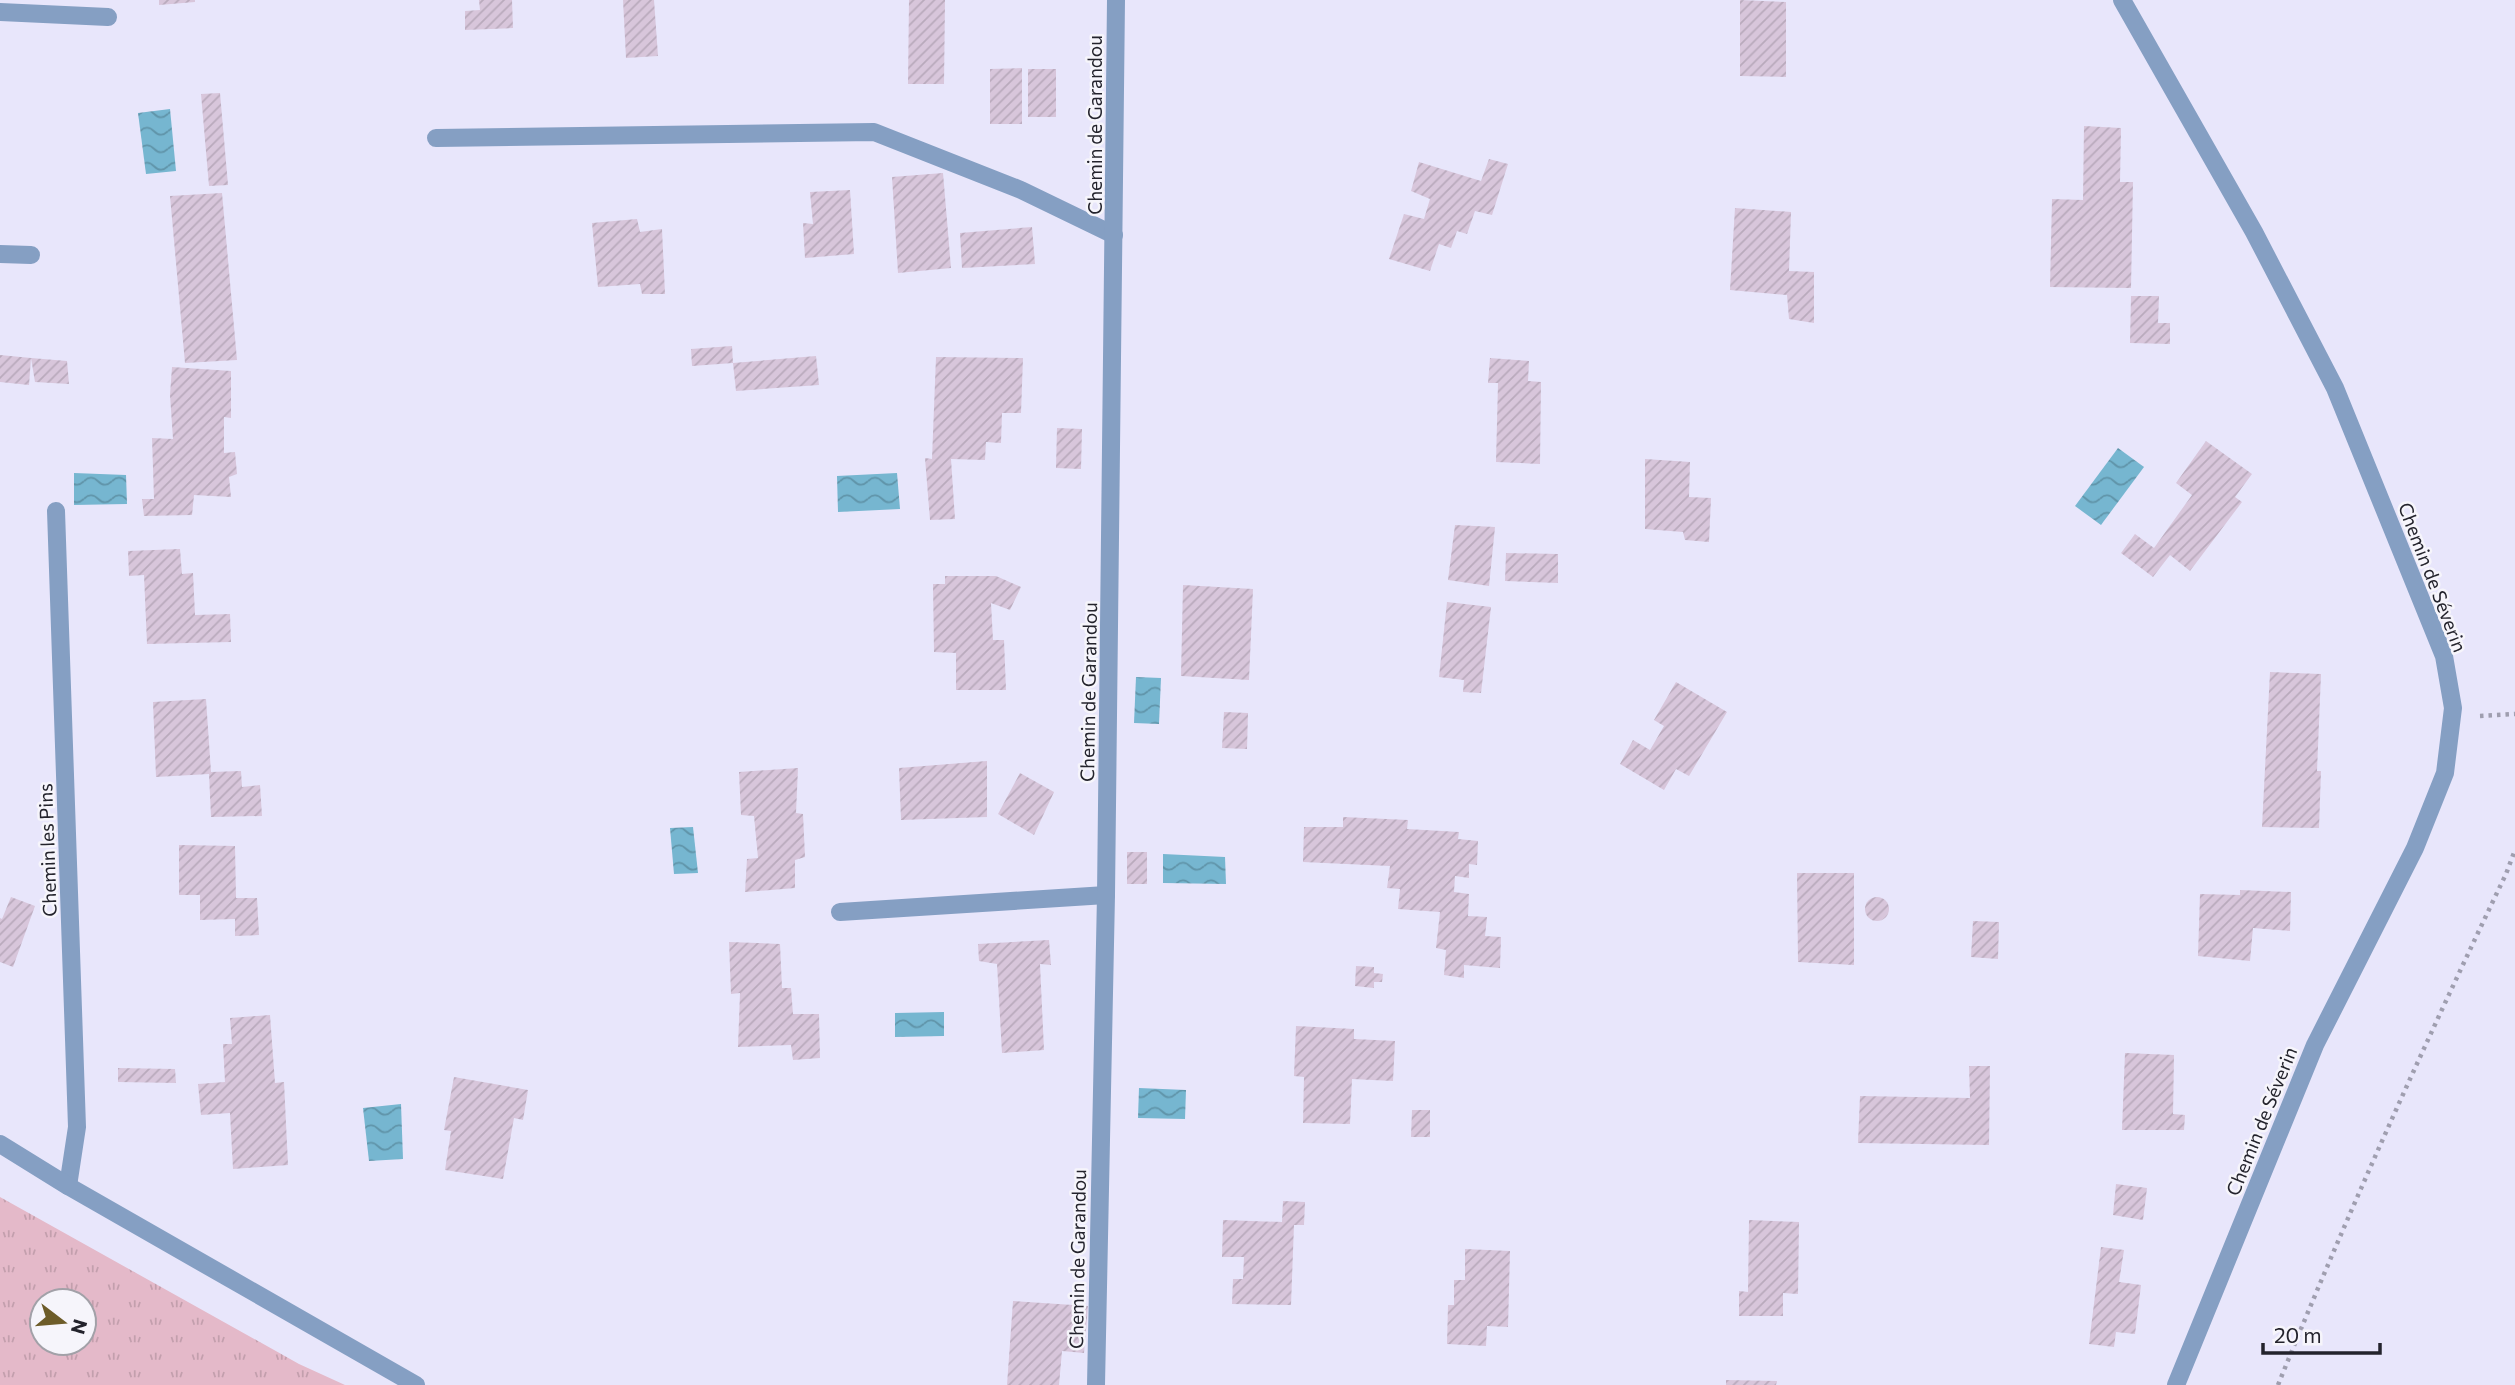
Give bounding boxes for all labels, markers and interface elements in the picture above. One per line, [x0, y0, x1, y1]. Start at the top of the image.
street label: Chemin de Garandou [1083, 35, 1106, 215]
street label: Chemin de Séverin [2394, 499, 2472, 655]
street label: Chemin de Garandou [1075, 602, 1101, 782]
street label: Chemin les Pins [33, 783, 61, 917]
street label: Chemin de Séverin [2221, 1043, 2301, 1199]
street label: Chemin de Garandou [1064, 1169, 1090, 1349]
north arrow [28, 1287, 98, 1357]
scale bar [2263, 1312, 2380, 1356]
text: N [67, 1317, 93, 1337]
text: 20 m [2274, 1322, 2322, 1347]

